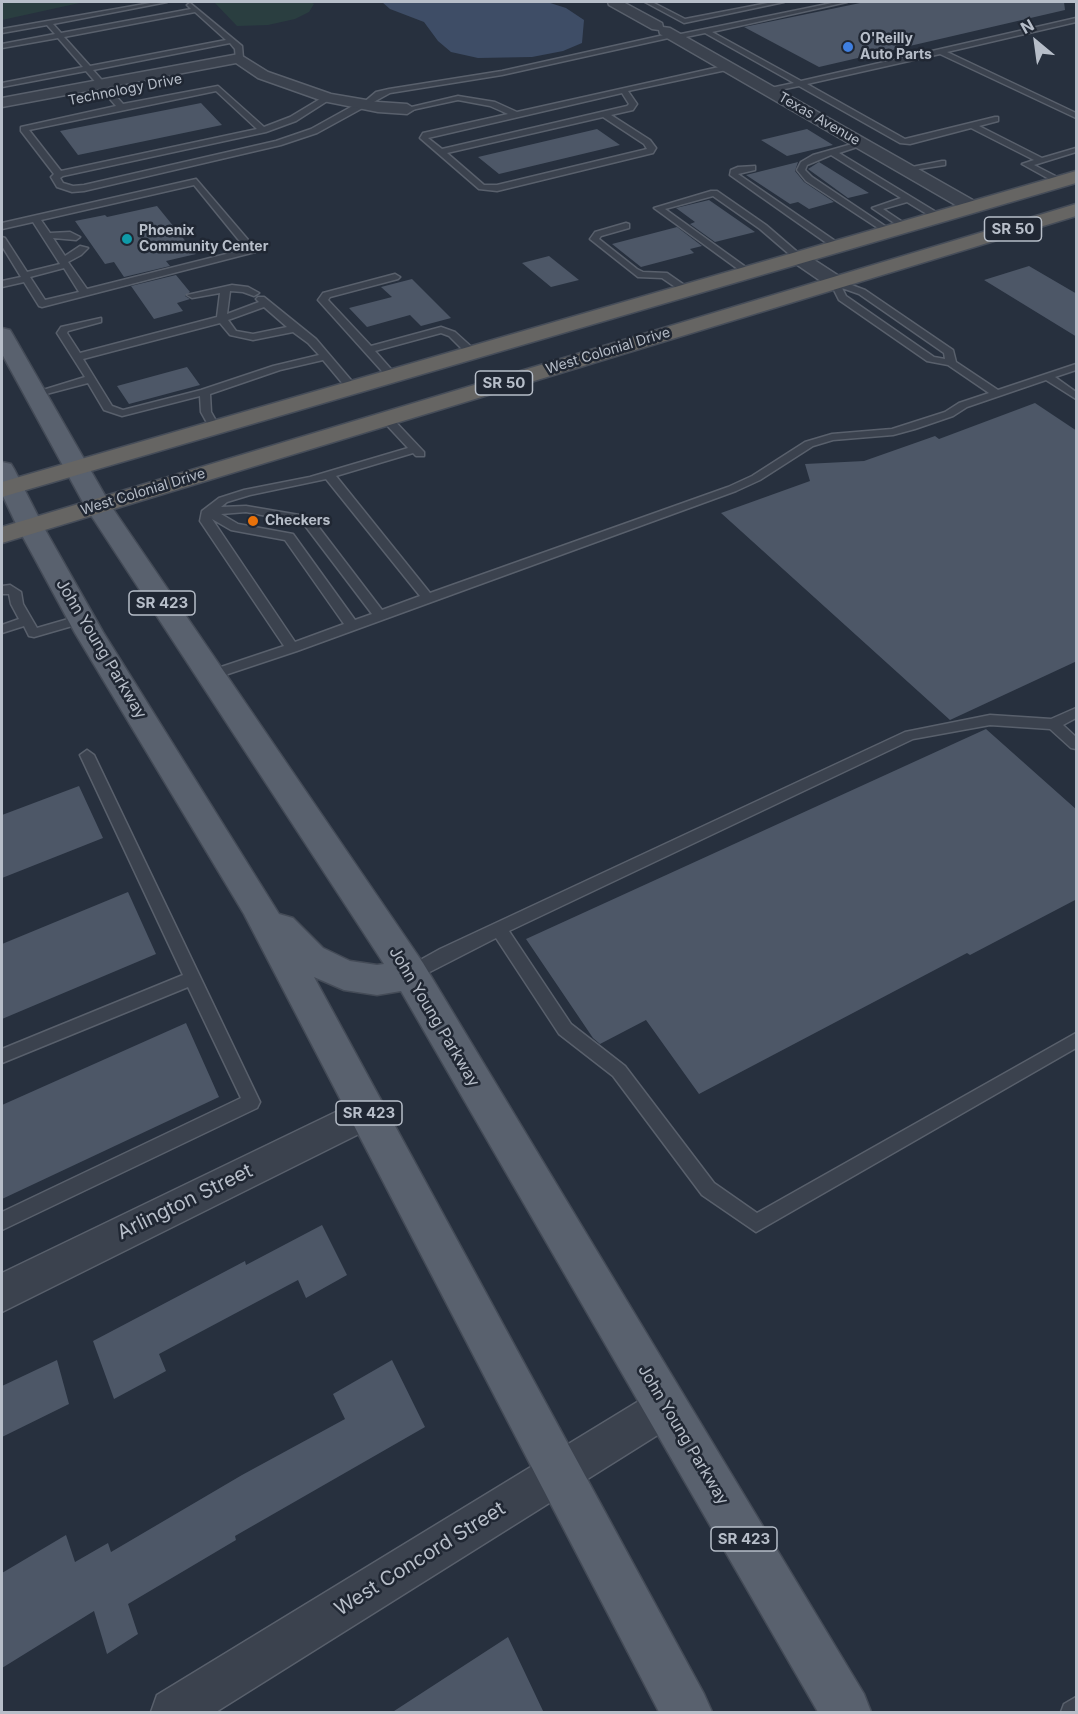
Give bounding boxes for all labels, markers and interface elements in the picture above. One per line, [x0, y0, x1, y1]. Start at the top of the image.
north arrow [1006, 12, 1066, 72]
text: N [1017, 15, 1037, 38]
place label: O'Reilly Auto Parts [860, 31, 932, 63]
marker: O'Reilly Auto Parts [841, 40, 855, 54]
street label: Technology Drive [66, 71, 184, 109]
street label: Texas Avenue [775, 89, 863, 149]
road number: SR 50 [984, 217, 1042, 241]
place label: Phoenix Community Center [139, 223, 268, 256]
marker: Phoenix Community Center [120, 232, 134, 246]
street label: West Colonial Drive [544, 324, 672, 378]
road number: SR 50 [476, 371, 532, 395]
street label: West Colonial Drive [79, 465, 207, 519]
place label: Checkers [265, 513, 330, 529]
marker: Checkers [246, 514, 260, 528]
street label: John Young Parkway [52, 576, 150, 722]
road number: SR 423 [129, 591, 195, 615]
street label: John Young Parkway [385, 944, 483, 1090]
road number: SR 423 [336, 1101, 402, 1125]
street label: Arlington Street [113, 1159, 257, 1245]
street label: John Young Parkway [634, 1362, 732, 1508]
street label: West Concord Street [330, 1497, 510, 1621]
road number: SR 423 [711, 1527, 777, 1551]

